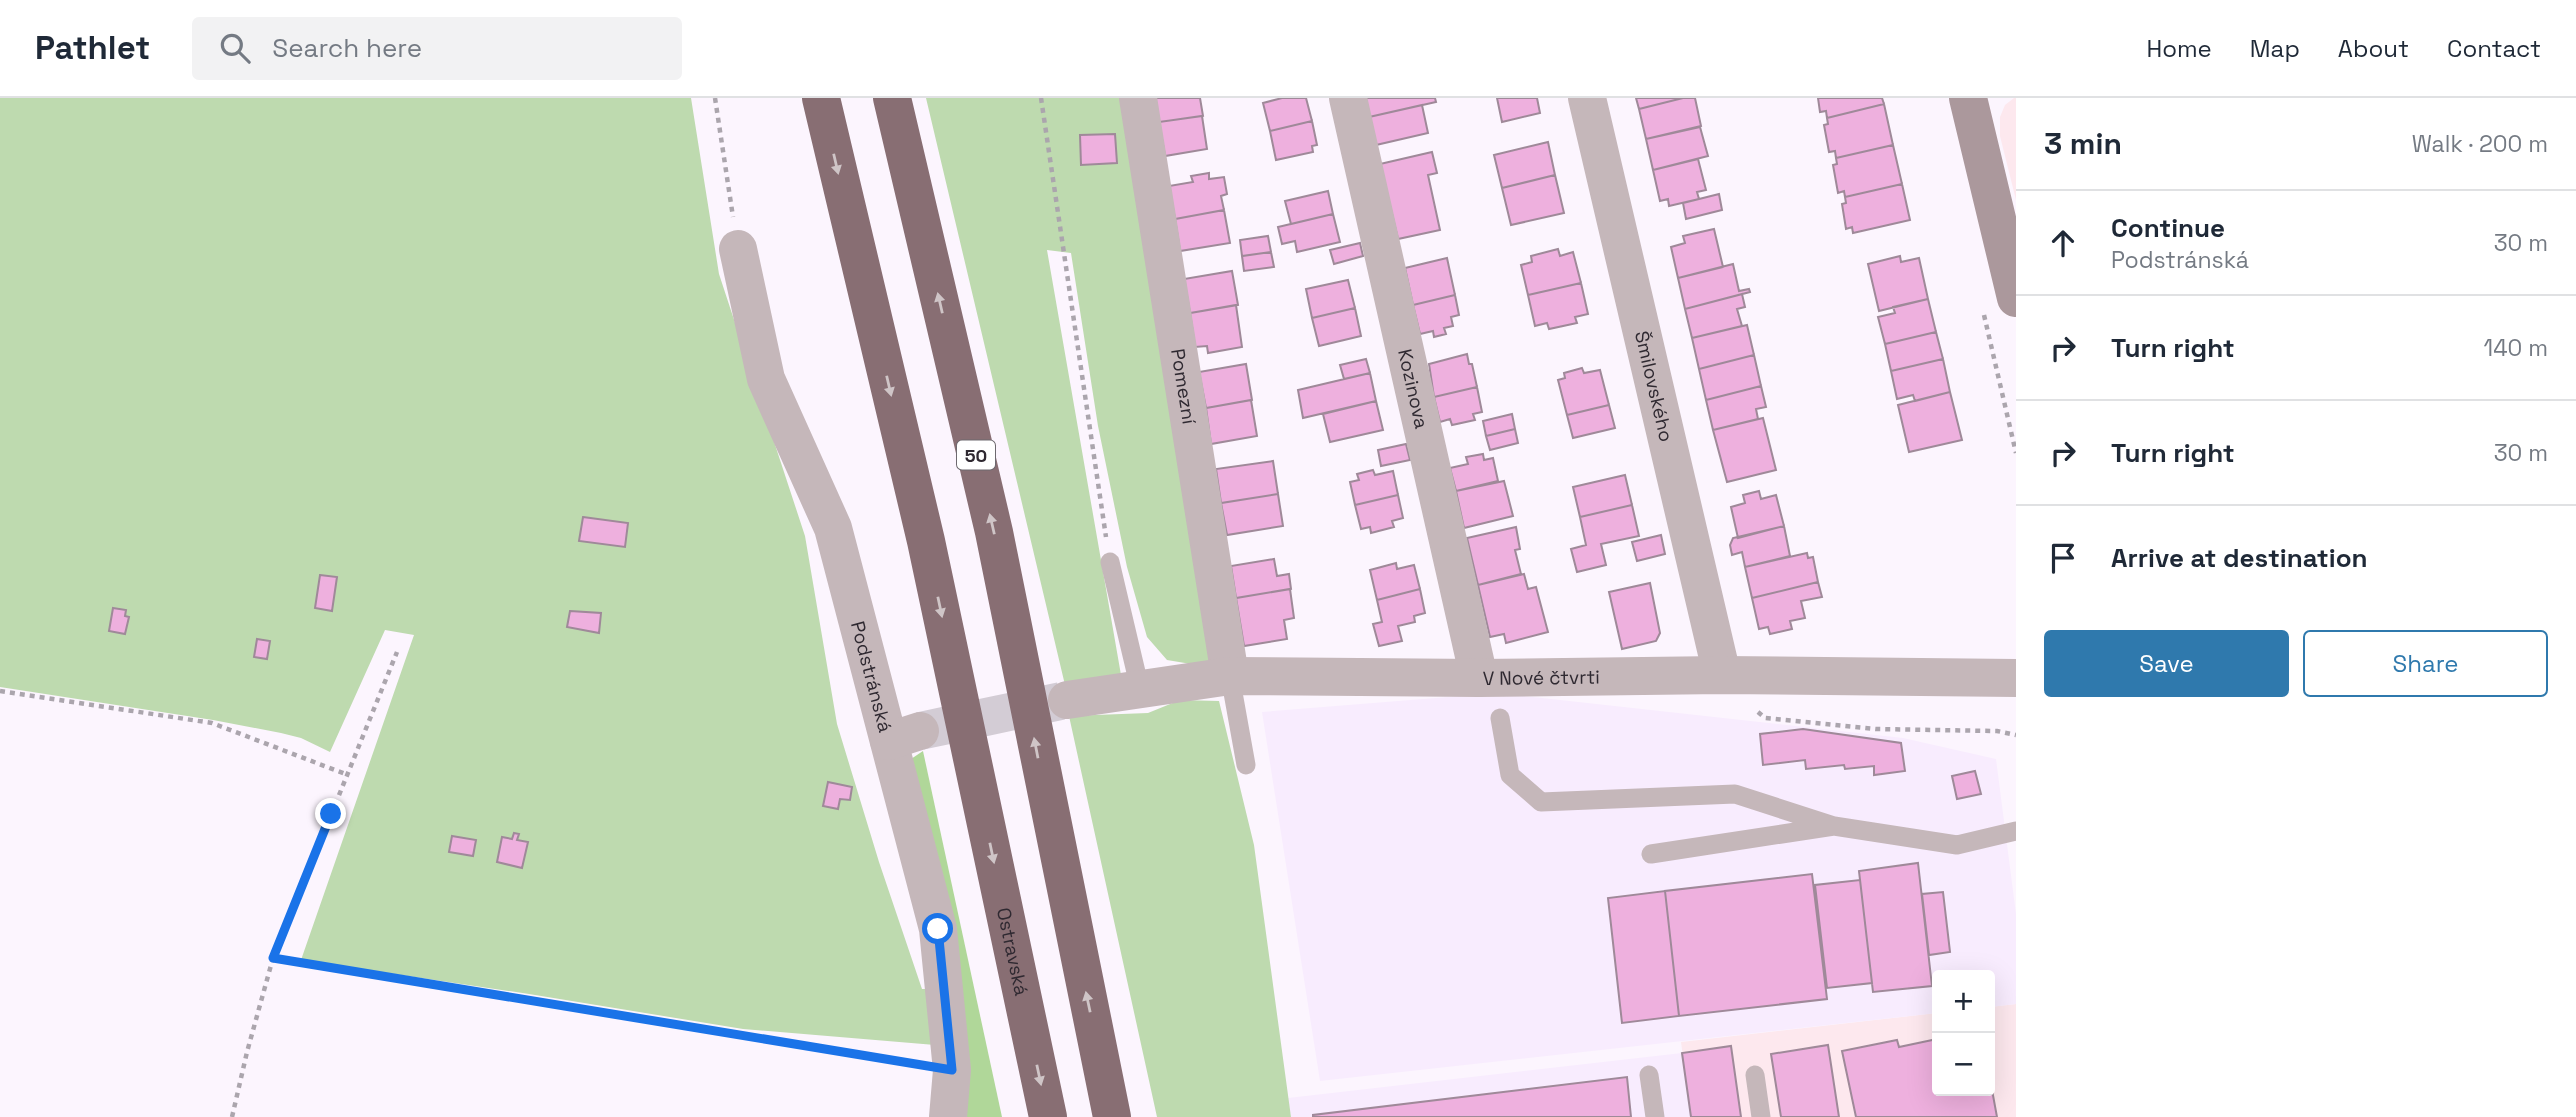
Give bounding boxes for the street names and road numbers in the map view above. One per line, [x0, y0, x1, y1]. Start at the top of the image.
street label: Šmilovského [1629, 328, 1679, 444]
street label: Kozinova [1393, 346, 1435, 431]
street label: Pomezní [1166, 347, 1202, 426]
road number: 50 [957, 440, 995, 470]
street label: Podstránská [845, 618, 898, 735]
street label: V Nové čtvrti [1483, 664, 1600, 690]
street label: Ostravská [991, 905, 1034, 998]

